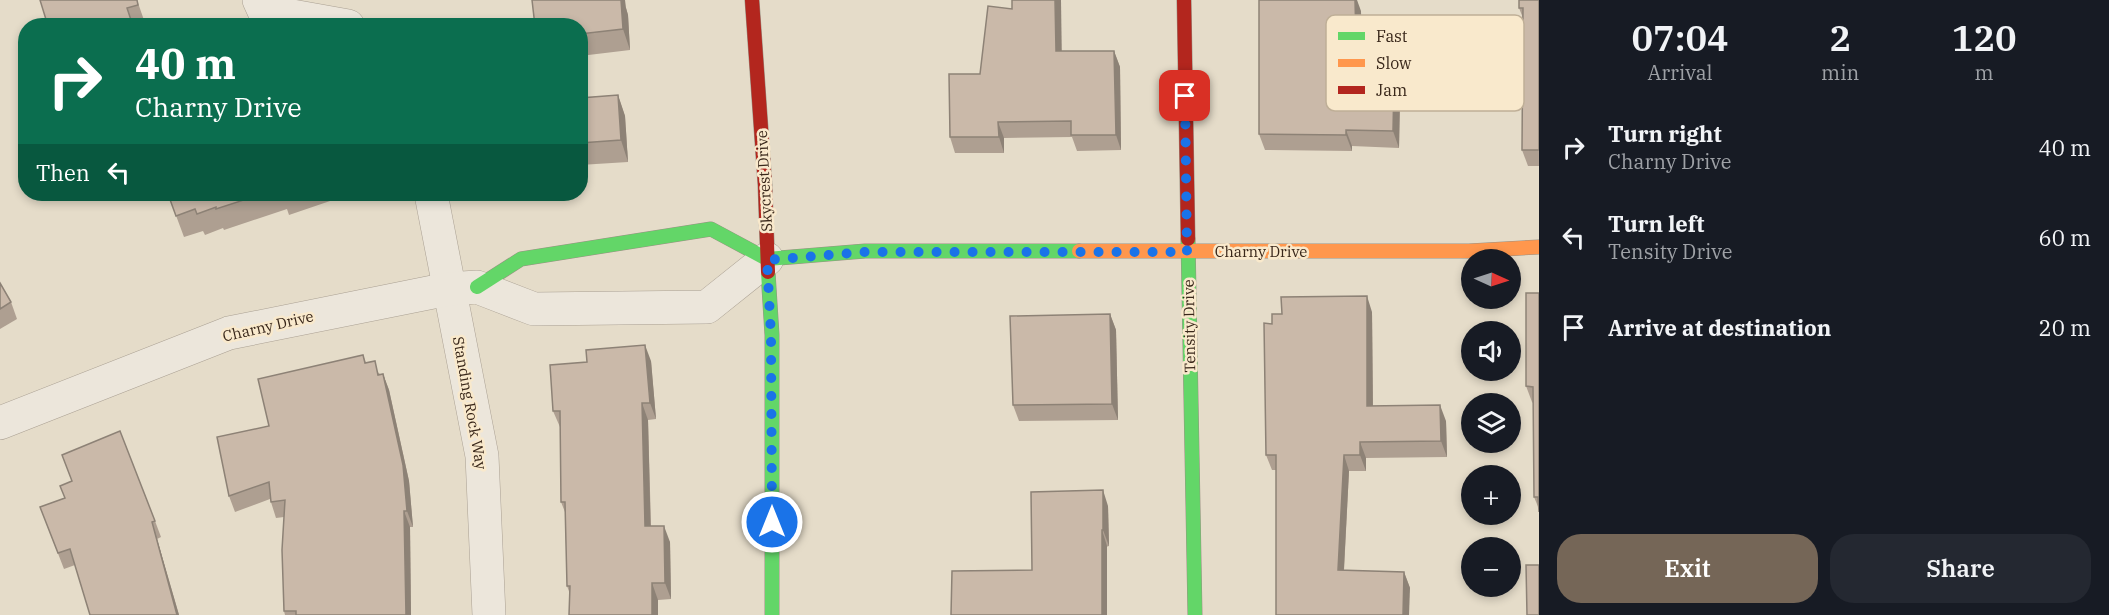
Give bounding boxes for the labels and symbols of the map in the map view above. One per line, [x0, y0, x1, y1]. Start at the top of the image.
legend [1326, 15, 1524, 111]
text: Fast [1376, 26, 1408, 46]
text: Slow [1376, 53, 1412, 73]
pin [1159, 70, 1210, 121]
text: Jam [1376, 80, 1407, 100]
street label: Skycrest Drive [752, 130, 776, 232]
street label: Charny Drive [1215, 242, 1307, 261]
north arrow [1461, 249, 1521, 309]
street label: Tensity Drive [1179, 279, 1199, 373]
street label: Charny Drive [221, 306, 315, 346]
street label: Standing Rock Way [449, 335, 491, 471]
position arrow [740, 490, 804, 554]

